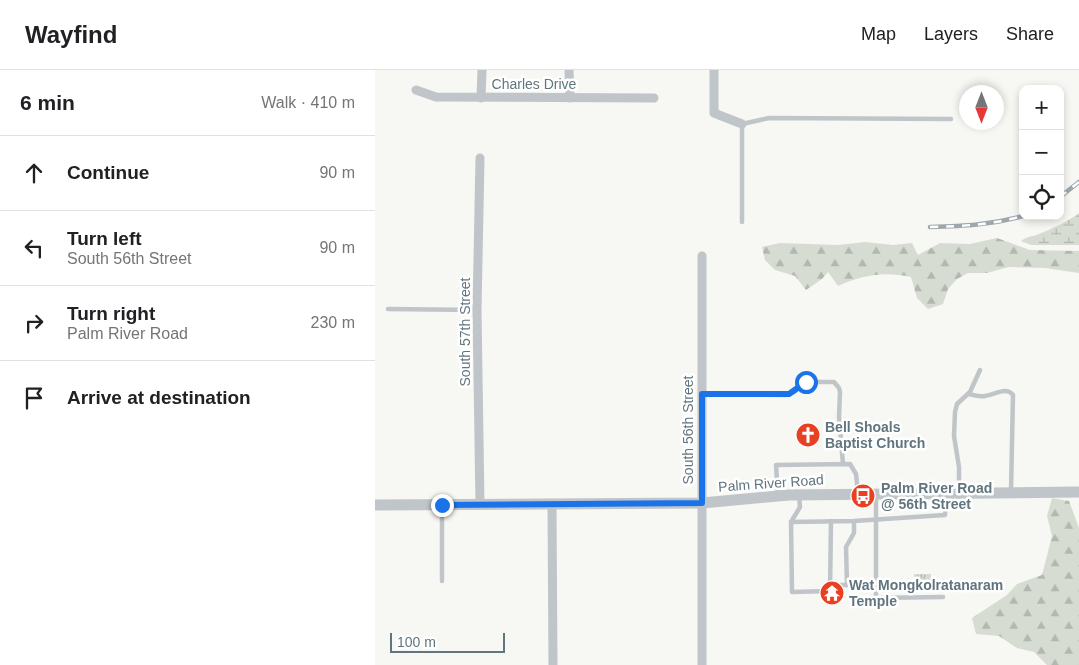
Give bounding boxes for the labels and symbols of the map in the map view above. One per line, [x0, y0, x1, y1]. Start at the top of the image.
street label: Charles Drive [492, 76, 577, 92]
north arrow [959, 85, 1004, 130]
street label: South 57th Street [457, 277, 473, 386]
route start [795, 371, 818, 394]
street label: South 56th Street [680, 375, 696, 484]
place label: Bell Shoals Baptist Church [825, 419, 925, 451]
church icon: Bell Shoals Baptist Church [795, 422, 821, 448]
street label: Palm River Road [718, 471, 824, 495]
place label: Palm River Road @ 56th Street [881, 480, 992, 512]
bus stop icon: Palm River Road @ 56th Street [850, 483, 876, 509]
route end [431, 494, 454, 517]
place label: Wat Mongkolratanaram Temple [849, 577, 1003, 609]
temple icon: Wat Mongkolratanaram Temple [819, 580, 845, 606]
scale bar [390, 630, 505, 653]

